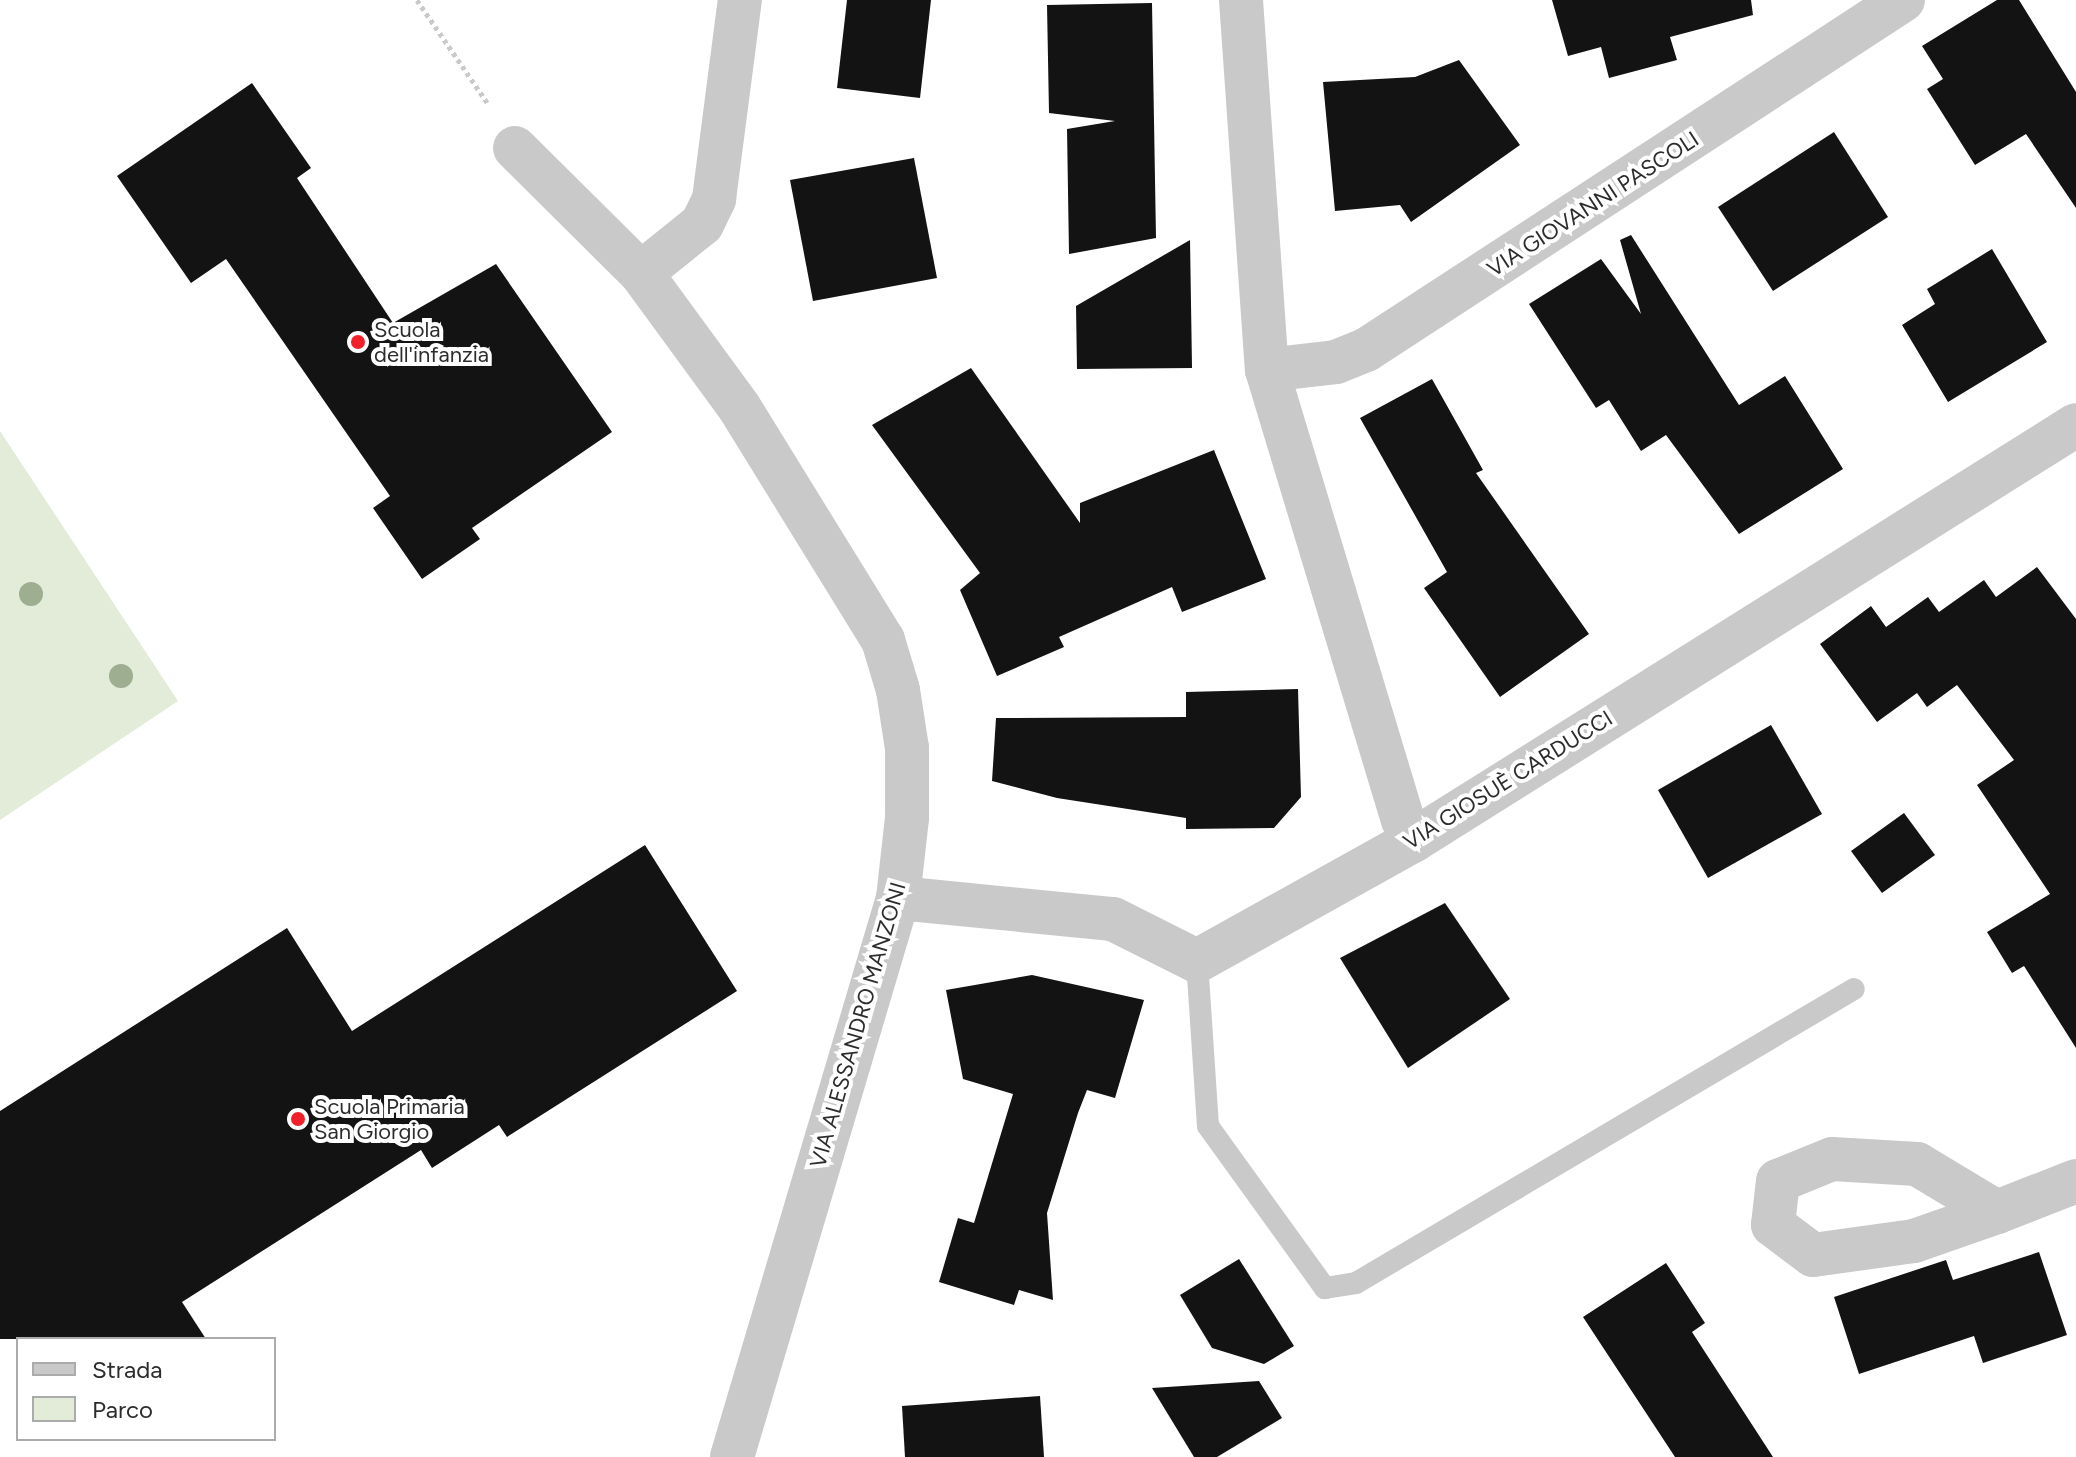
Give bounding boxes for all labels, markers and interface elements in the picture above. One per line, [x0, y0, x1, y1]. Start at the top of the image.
street label: VIA GIOVANNI PASCOLI [1482, 126, 1704, 282]
place label: Scuola dell'infanzia [374, 316, 489, 368]
marker: Scuola dell'infanzia [349, 333, 367, 351]
street label: VIA GIOSUÈ CARDUCCI [1399, 705, 1617, 855]
street label: VIA ALESSANDRO MANZONI [805, 879, 911, 1171]
place label: Scuola Primaria San Giorgio [314, 1093, 465, 1144]
marker: Scuola Primaria San Giorgio [289, 1110, 307, 1128]
legend [16, 1337, 276, 1441]
text: Strada [92, 1355, 162, 1384]
text: Parco [92, 1395, 153, 1424]

